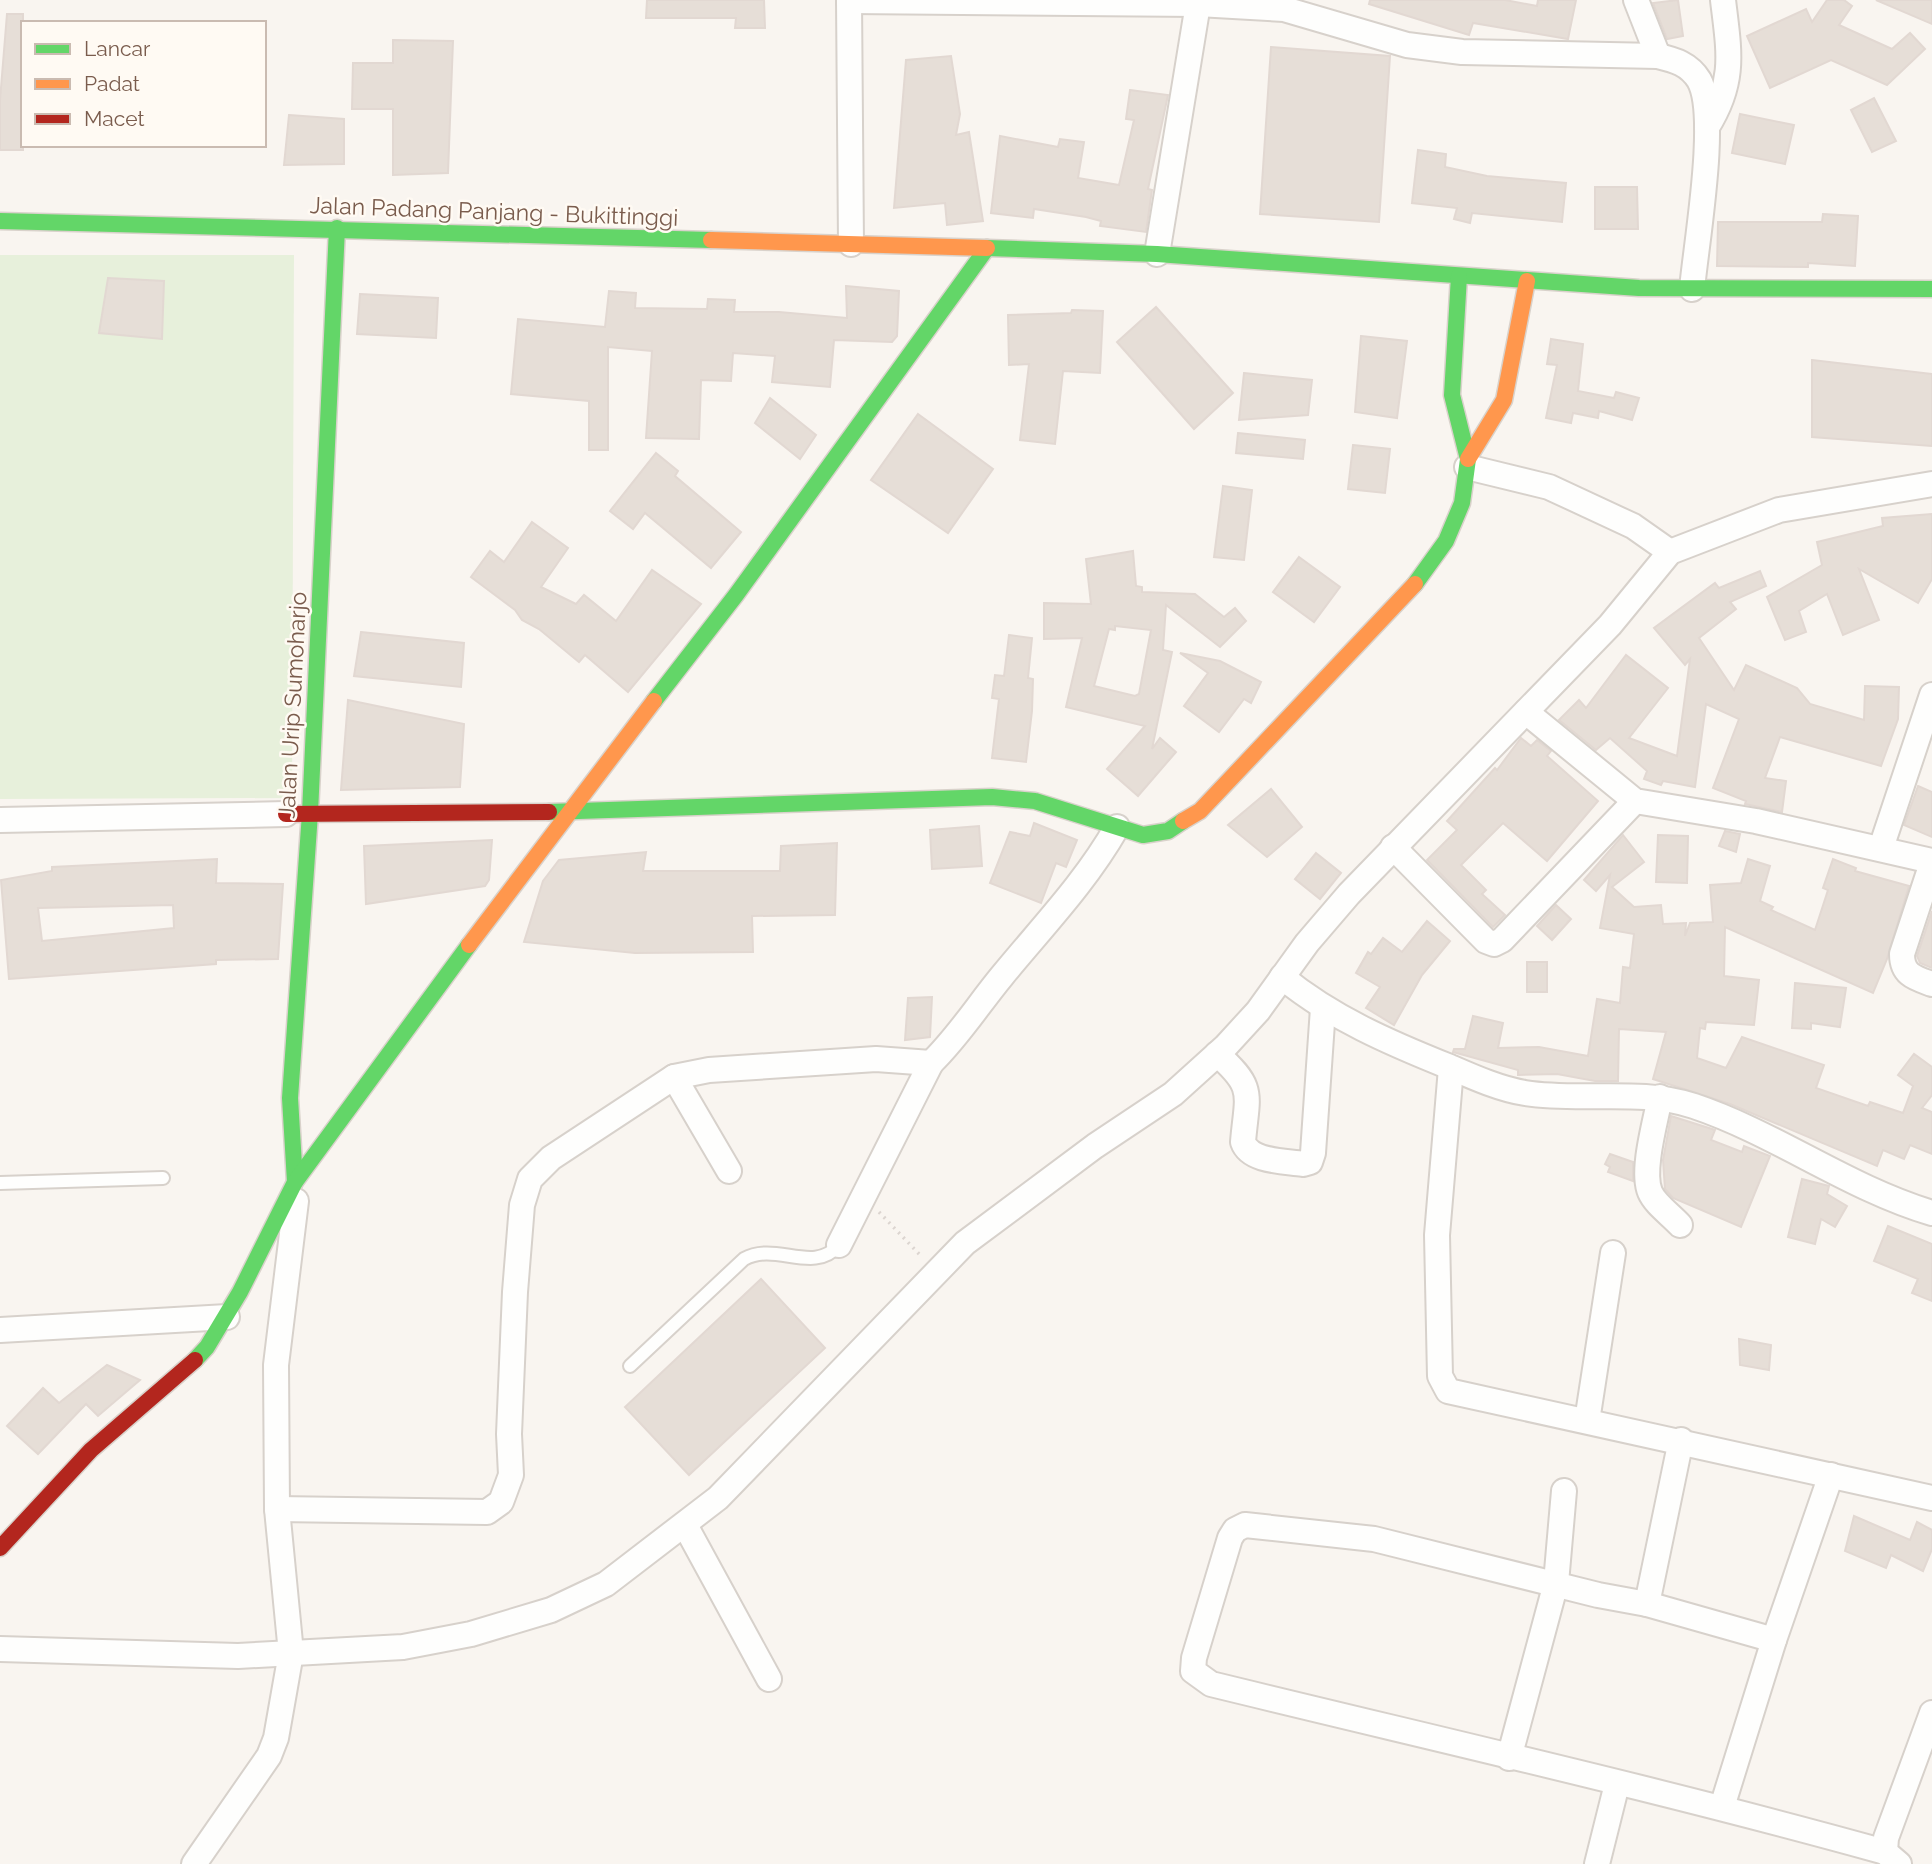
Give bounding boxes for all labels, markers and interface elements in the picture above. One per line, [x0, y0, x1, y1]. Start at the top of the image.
legend [21, 21, 266, 147]
text: Lancar [84, 36, 151, 61]
text: Padat [84, 71, 140, 96]
text: Macet [84, 106, 144, 131]
street label: Jalan Padang Panjang - Bukittinggi [309, 191, 679, 231]
street label: Jalan Urip Sumoharjo [273, 591, 311, 819]

